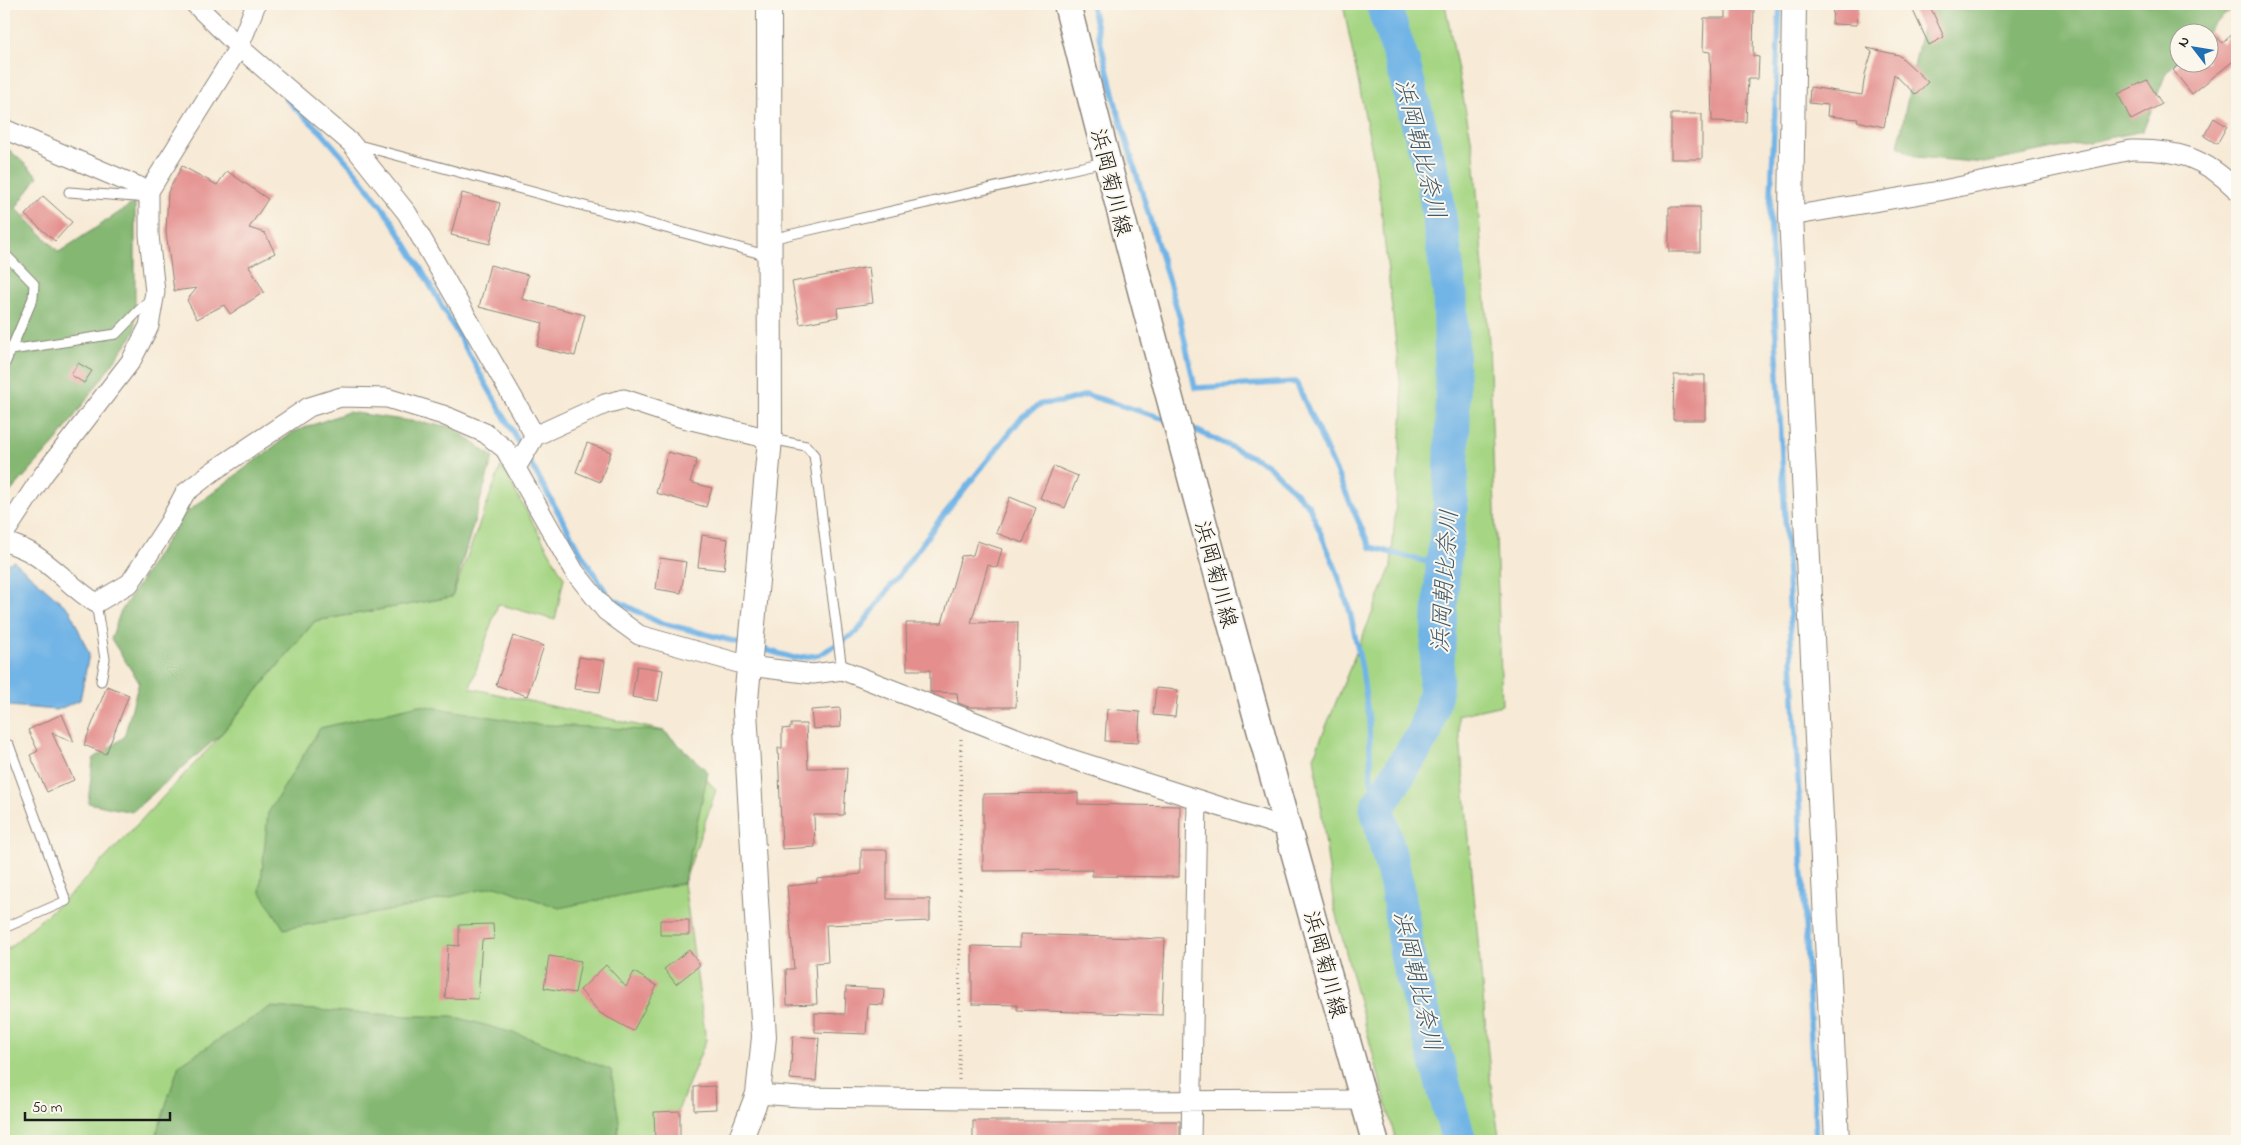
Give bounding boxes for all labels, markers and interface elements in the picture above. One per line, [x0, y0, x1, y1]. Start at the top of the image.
north arrow [2168, 22, 2218, 72]
text: N [2173, 33, 2196, 52]
water label: 浜岡朝比奈川 [1384, 76, 1453, 224]
street label: 浜岡菊川線 [1080, 125, 1138, 240]
water label: 浜岡朝比奈川 [1424, 508, 1469, 654]
street label: 浜岡菊川線 [1184, 518, 1244, 632]
water label: 浜岡朝比奈川 [1382, 907, 1449, 1056]
street label: 浜岡菊川線 [1293, 908, 1353, 1022]
scale bar [25, 1090, 170, 1122]
text: 50 m [32, 1097, 63, 1119]

